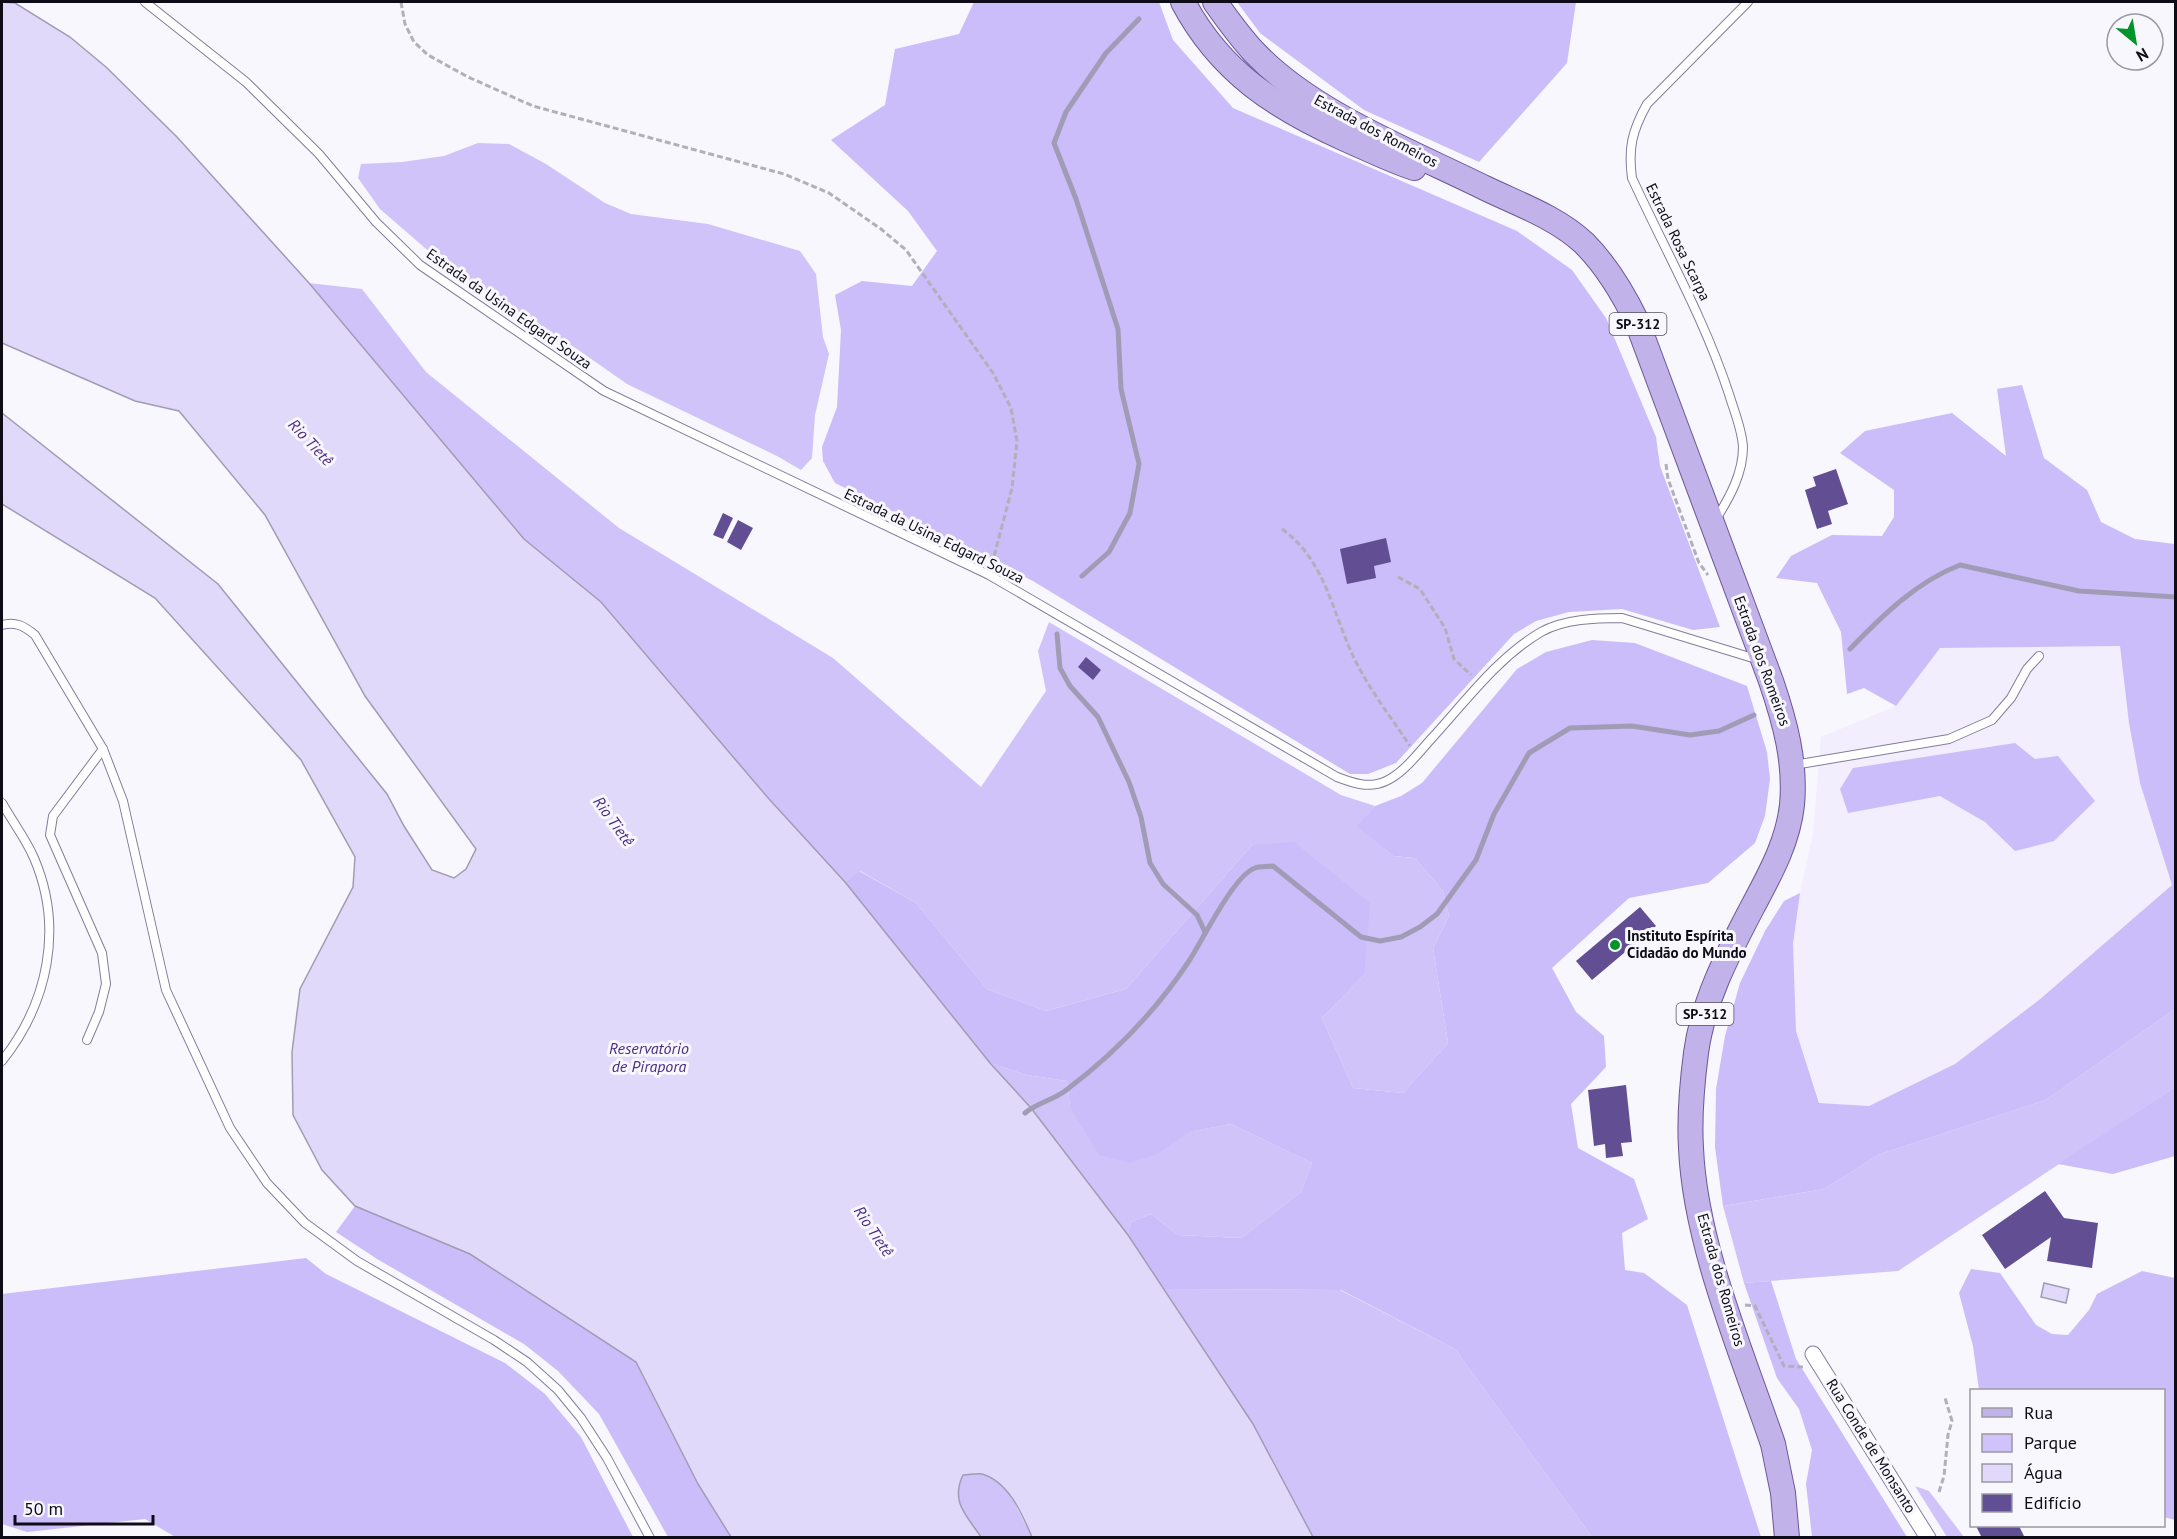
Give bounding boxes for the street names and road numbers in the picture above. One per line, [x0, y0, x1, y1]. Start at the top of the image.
street label: Estrada dos Romeiros [1311, 90, 1441, 171]
street label: Estrada Rosa Scarpa [1642, 180, 1715, 304]
street label: Estrada da Usina Edgard Souza [423, 244, 596, 373]
road number: SP-312 [1610, 313, 1666, 335]
street label: Estrada da Usina Edgard Souza [841, 484, 1027, 587]
street label: Estrada dos Romeiros [1730, 593, 1795, 729]
road number: SP-312 [1676, 1003, 1734, 1025]
street label: Estrada dos Romeiros [1693, 1211, 1750, 1349]
street label: Rua Conde de Monsanto [1822, 1375, 1921, 1516]

